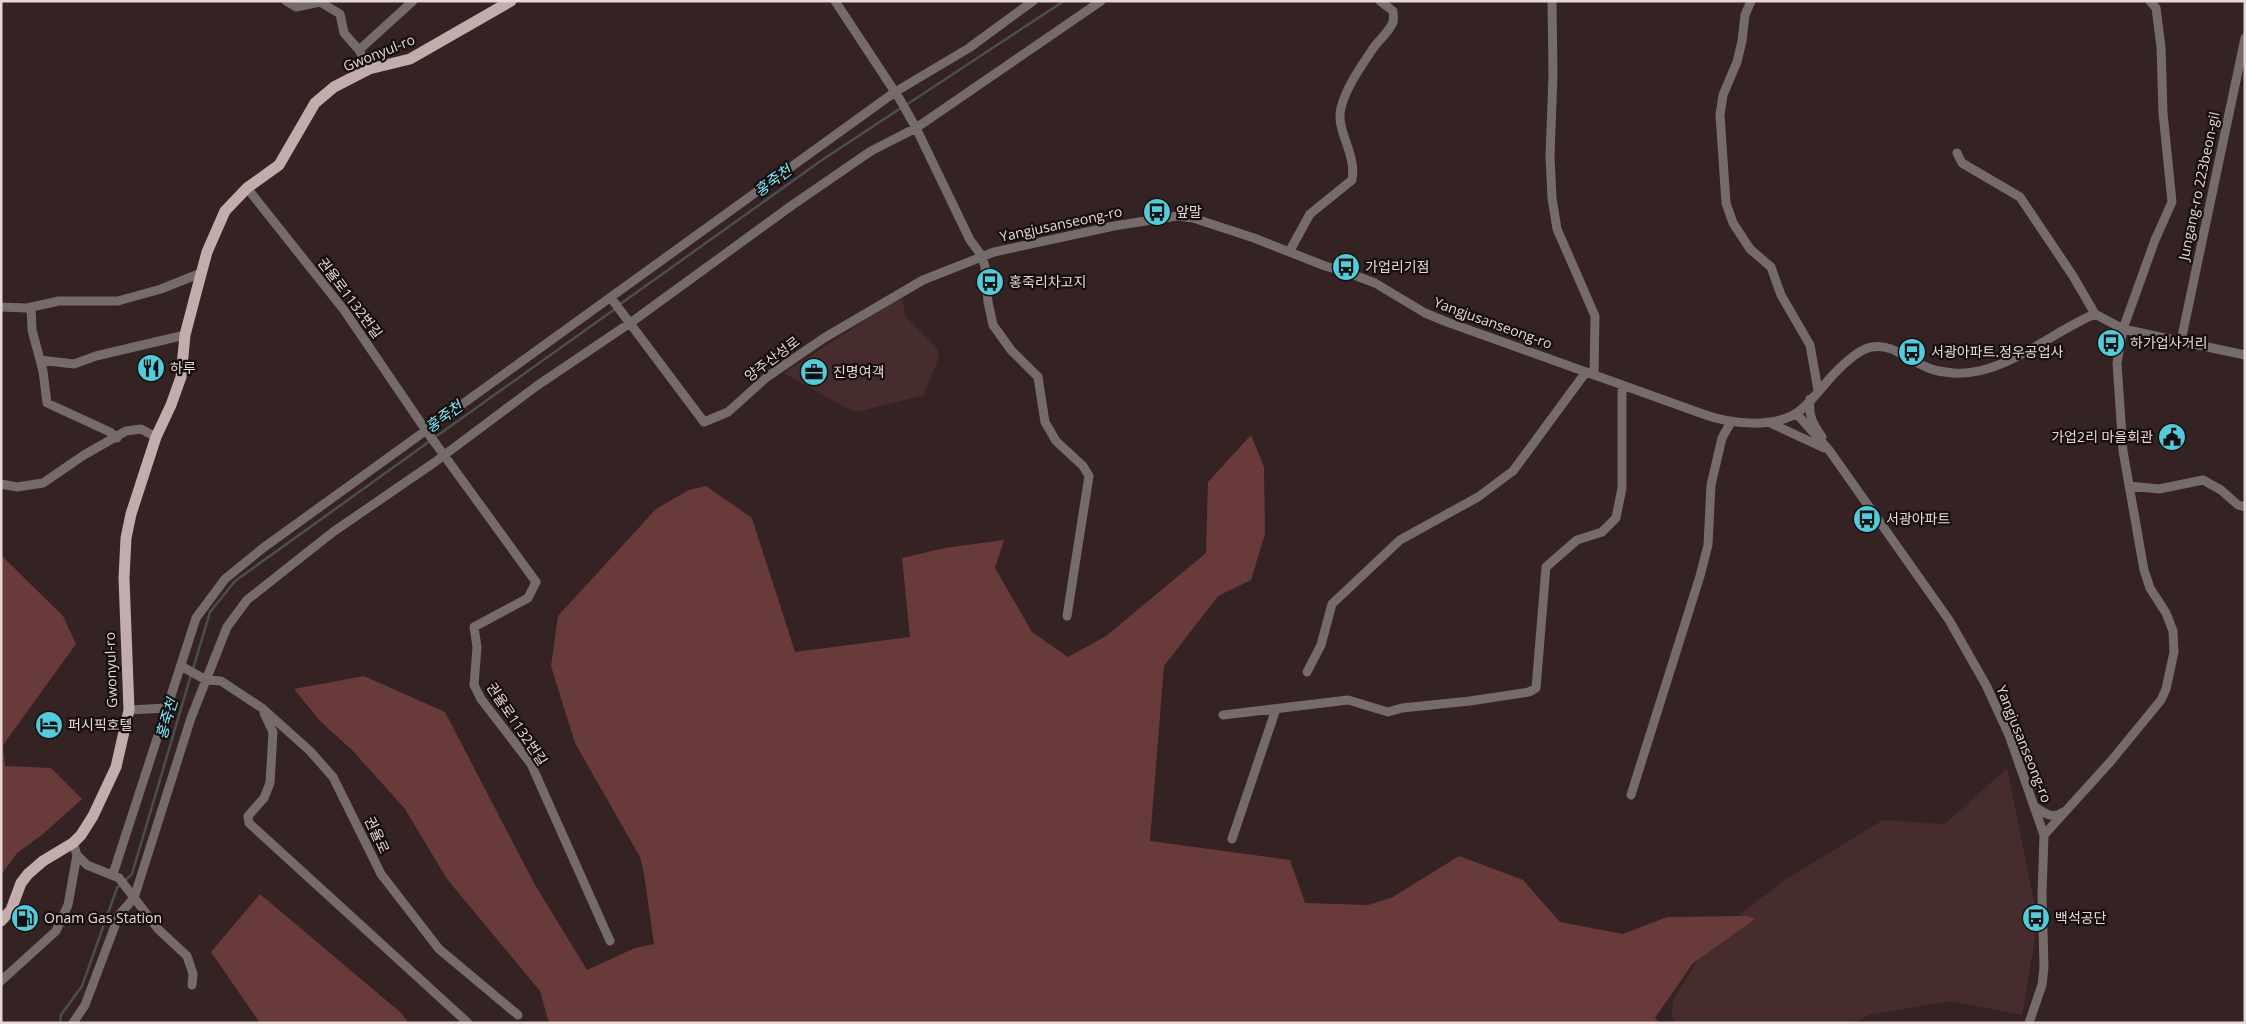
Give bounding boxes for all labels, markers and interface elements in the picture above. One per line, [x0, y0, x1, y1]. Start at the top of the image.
street label: Gwonyul-ro [340, 30, 418, 76]
street label: Jungang-ro 223beon-gil [2173, 110, 2224, 264]
water label: 홍죽천 [750, 159, 797, 200]
bus stop icon: 앞말 [1142, 197, 1172, 227]
street label: Yangjusanseong-ro [998, 201, 1124, 246]
place label: 앞말 [1176, 202, 1202, 221]
bus stop icon: 가업리기점 [1331, 252, 1361, 282]
street label: 권율로1132번길 [314, 253, 387, 342]
place label: 가업리기점 [1365, 257, 1429, 276]
bus stop icon: 홍죽리차고지 [975, 267, 1005, 297]
place label: 홍죽리차고지 [1009, 272, 1086, 291]
street label: Yangjusanseong-ro [1431, 292, 1555, 353]
bus stop icon: 하가업사거리 [2096, 328, 2126, 358]
street label: 양주산성로 [740, 332, 803, 386]
place label: 하가업사거리 [2130, 333, 2207, 352]
bus stop icon: 서광아파트.정우공업사 [1897, 337, 1927, 367]
place label: 서광아파트.정우공업사 [1931, 342, 2064, 361]
restaurant icon: 하루 [136, 353, 166, 383]
office icon: 진명여객 [799, 357, 829, 387]
place label: 하루 [170, 358, 196, 377]
place label: 진명여객 [833, 362, 885, 381]
water label: 홍죽천 [421, 395, 468, 436]
public building icon: 가업2리 마을회관 [2157, 422, 2187, 452]
place label: 가업2리 마을회관 [2051, 427, 2153, 446]
bus stop icon: 서광아파트 [1852, 504, 1882, 534]
place label: 서광아파트 [1886, 509, 1951, 528]
street label: Gwonyul-ro [100, 632, 121, 708]
street label: 권율로1132번길 [483, 678, 552, 769]
street label: Yangjusanseong-ro [1992, 682, 2057, 805]
water label: 홍죽천 [150, 694, 182, 741]
hotel icon: 퍼시픽호텔 [34, 710, 64, 740]
place label: 퍼시픽호텔 [68, 715, 132, 734]
street label: 권율로 [361, 813, 394, 856]
fuel station icon: Onam Gas Station [10, 903, 40, 933]
bus stop icon: 백석공단 [2021, 903, 2051, 933]
place label: Onam Gas Station [44, 908, 162, 927]
place label: 백석공단 [2055, 908, 2107, 927]

